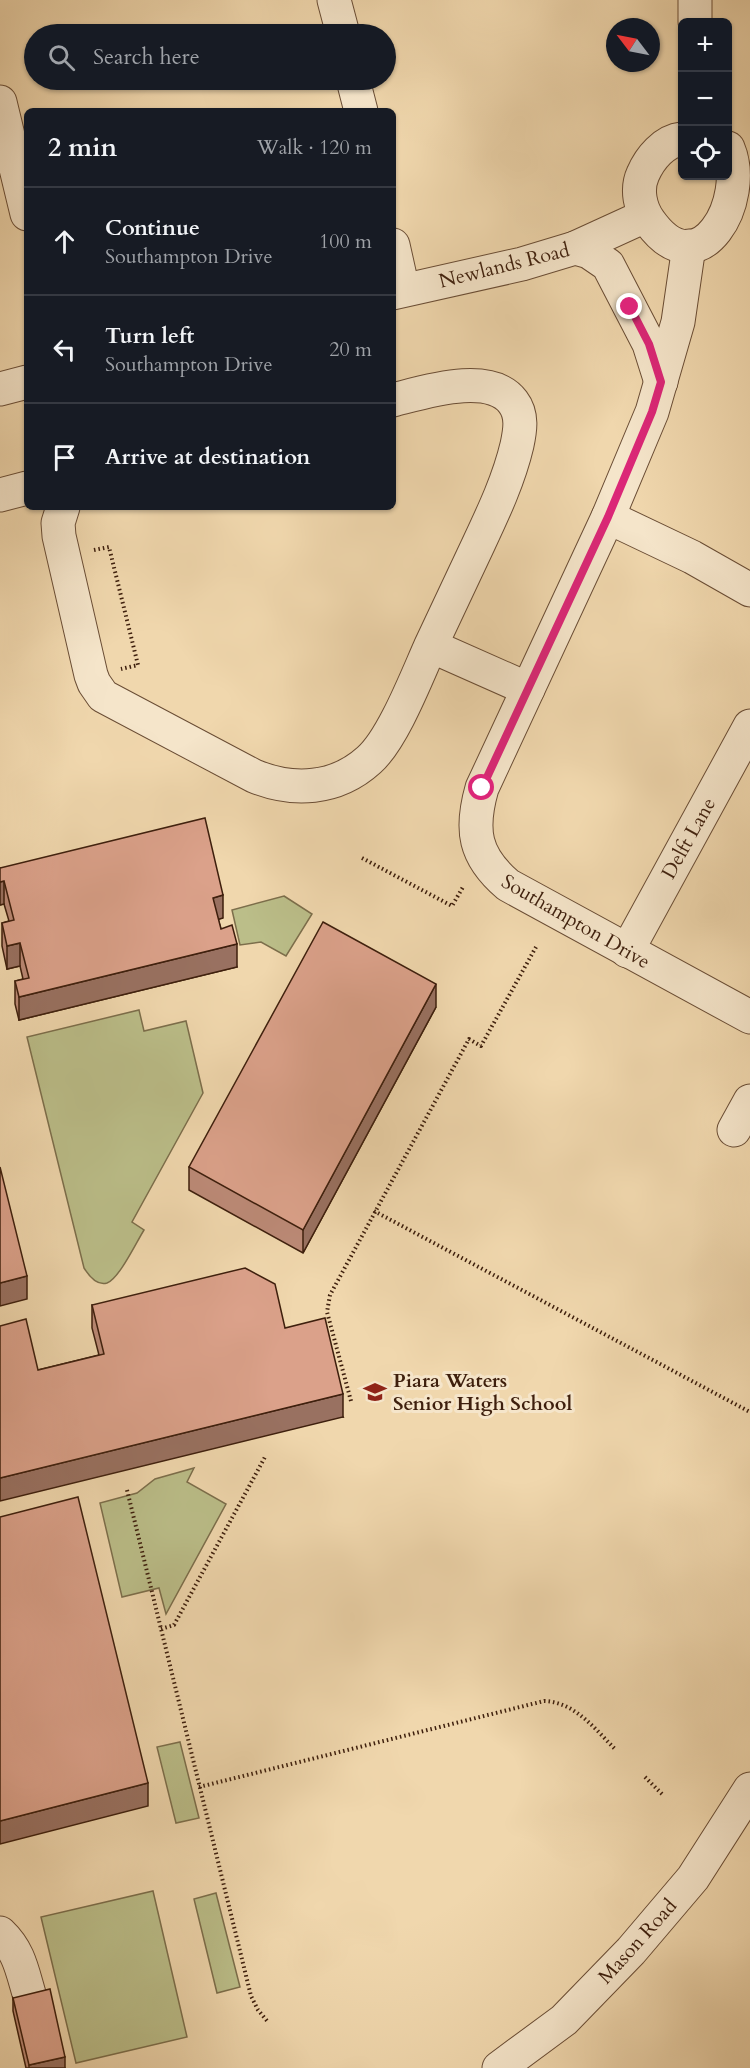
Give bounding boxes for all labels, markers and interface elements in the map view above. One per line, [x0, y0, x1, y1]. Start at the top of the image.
north arrow [606, 18, 660, 72]
map controls [678, 18, 732, 180]
button: + [678, 18, 732, 72]
search box [24, 24, 396, 90]
icon: search [45, 41, 78, 74]
text: Search here [93, 42, 200, 72]
button: − [678, 72, 732, 126]
button: locate [678, 126, 732, 180]
text: 2 min [48, 130, 117, 165]
text: Walk · 120 m [257, 134, 372, 161]
text: Continue [105, 213, 200, 243]
icon: ahead [48, 225, 81, 258]
text: 100 m [319, 228, 372, 255]
street label: Newlands Road [436, 236, 573, 295]
text: Southampton Drive [105, 243, 273, 270]
route end [616, 293, 642, 319]
text: Turn left [105, 321, 194, 351]
icon: left [48, 333, 81, 366]
text: 20 m [329, 336, 372, 363]
text: Southampton Drive [105, 351, 273, 378]
icon: arrive [48, 441, 81, 474]
text: Arrive at destination [105, 442, 310, 472]
route start [468, 774, 494, 800]
street label: Delft Lane [655, 793, 722, 884]
street label: Southampton Drive [496, 868, 655, 975]
place label: Piara Waters Senior High School [393, 1367, 572, 1417]
school or university icon: Piara Waters Senior High School [362, 1379, 388, 1405]
street label: Mason Road [592, 1893, 683, 1990]

